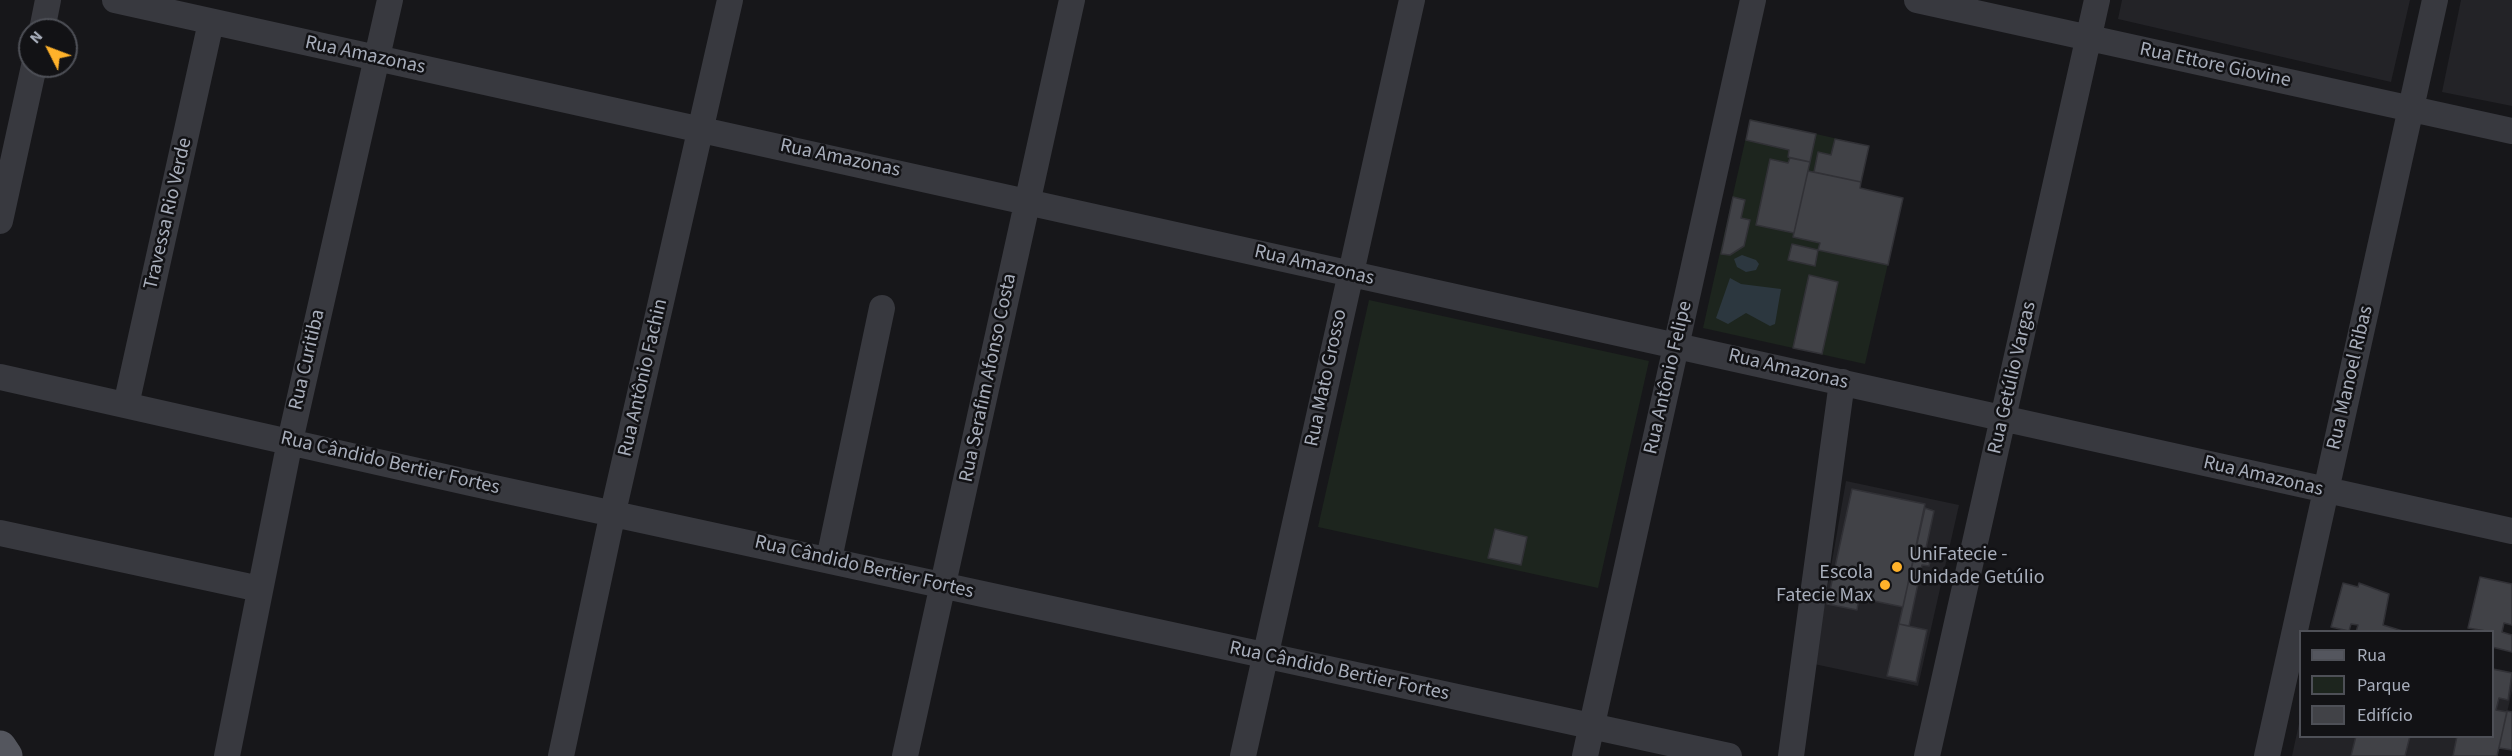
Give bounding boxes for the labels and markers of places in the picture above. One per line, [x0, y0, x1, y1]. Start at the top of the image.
place label: UniFatecie - Unidade Getúlio [1909, 544, 2045, 591]
marker: UniFatecie - Unidade Getúlio [1890, 560, 1904, 574]
place label: Escola Fatecie Max [1776, 562, 1873, 609]
marker: Escola Fatecie Max [1878, 578, 1892, 592]

